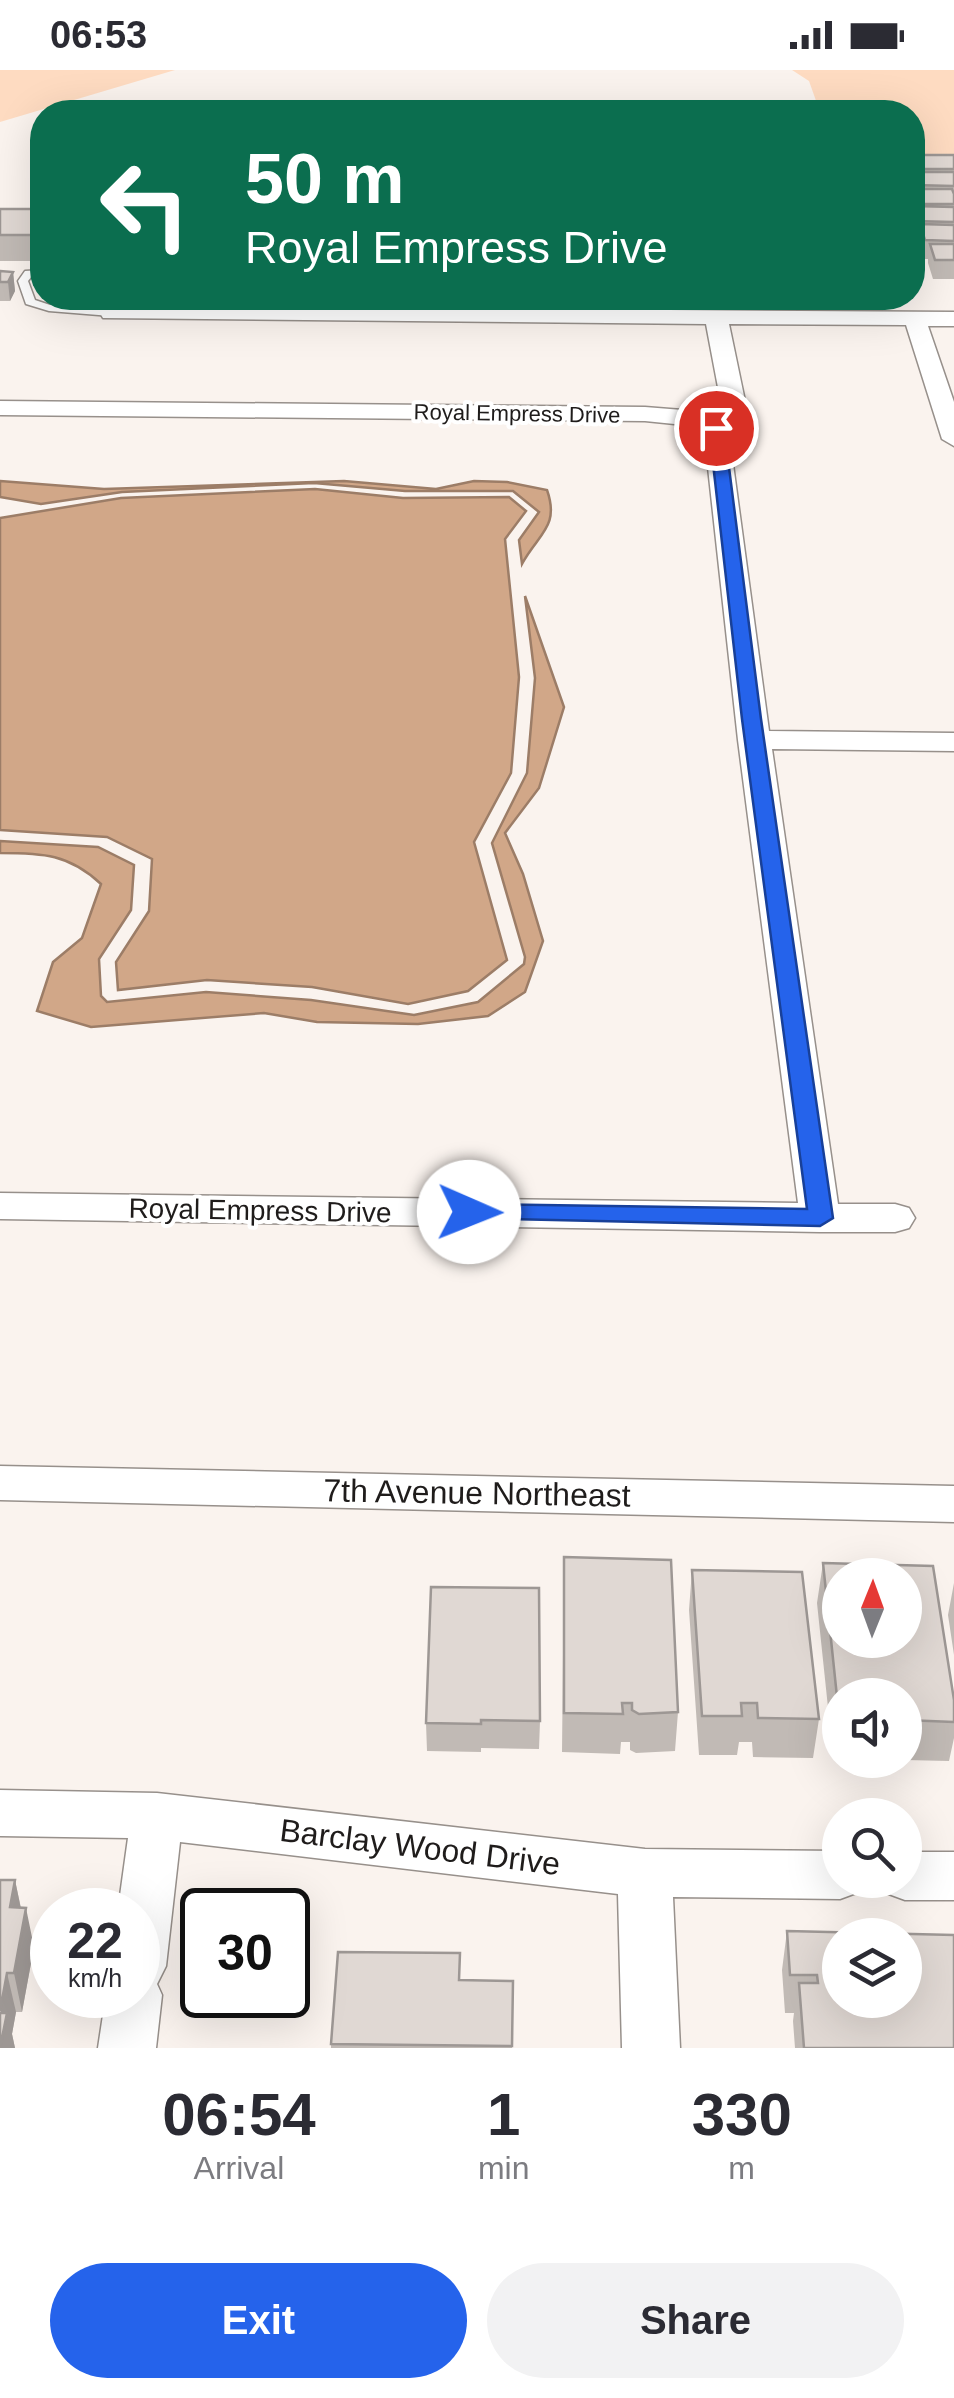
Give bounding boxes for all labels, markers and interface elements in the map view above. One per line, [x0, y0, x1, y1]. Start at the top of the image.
text: 06:53 [50, 14, 147, 56]
icon: left [80, 140, 210, 270]
text: 50 m [245, 140, 405, 218]
text: Royal Empress Drive [245, 222, 668, 273]
pin [674, 386, 759, 471]
street label: Royal Empress Drive [413, 399, 620, 428]
icon: arrive [689, 401, 744, 456]
position arrow [417, 1160, 521, 1264]
street label: Royal Empress Drive [128, 1193, 392, 1228]
street label: 7th Avenue Northeast [323, 1472, 631, 1514]
north arrow [822, 1558, 922, 1658]
map controls [822, 1558, 922, 2018]
button: sound [822, 1678, 922, 1778]
button: search [822, 1798, 922, 1898]
street label: Barclay Wood Drive [278, 1812, 562, 1882]
speed limit sign: 30 [180, 1888, 310, 2018]
text: 22 [67, 1913, 123, 1969]
button: layers [822, 1918, 922, 2018]
text: km/h [68, 1964, 122, 1992]
text: 06:54 [162, 2081, 316, 2148]
text: 1 [487, 2081, 520, 2148]
text: 330 [692, 2081, 792, 2148]
text: Arrival [194, 2150, 284, 2186]
text: min [478, 2150, 529, 2186]
text: m [728, 2150, 755, 2186]
button: Exit [50, 2263, 467, 2378]
button: Share [487, 2263, 904, 2378]

